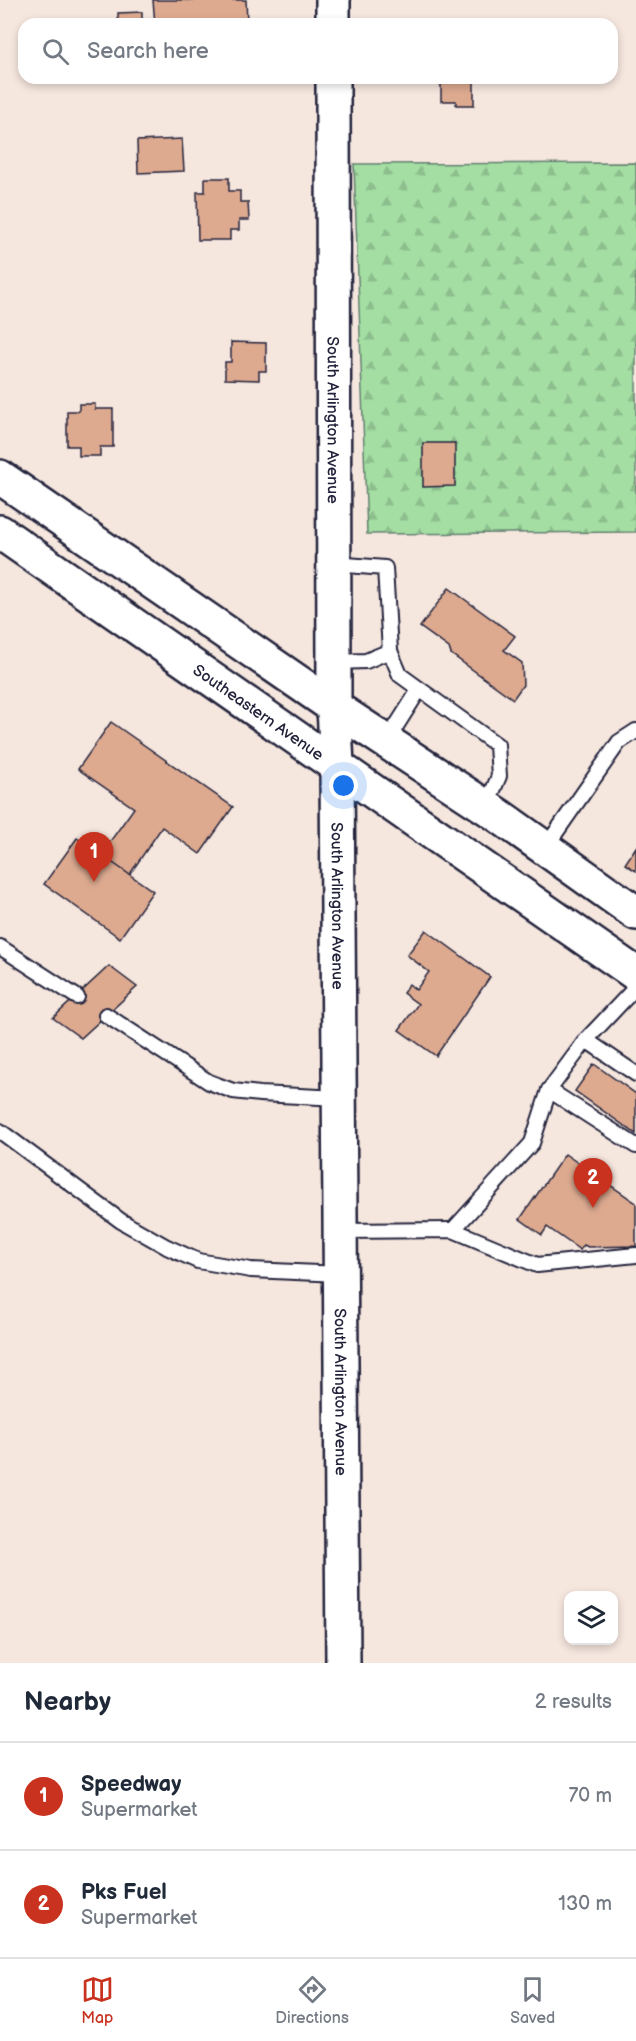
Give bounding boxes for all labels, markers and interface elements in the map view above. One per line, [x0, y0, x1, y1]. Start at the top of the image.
search box [18, 18, 618, 84]
icon: search [39, 35, 72, 68]
text: Search here [87, 38, 209, 65]
street label: South Arlington Avenue [322, 336, 342, 504]
street label: Southeastern Avenue [189, 661, 327, 765]
your location [329, 771, 358, 800]
street label: South Arlington Avenue [326, 822, 347, 990]
pin: 1 [74, 832, 113, 882]
pin: 2 [574, 1158, 612, 1208]
street label: South Arlington Avenue [330, 1308, 350, 1476]
map controls [564, 1591, 618, 1645]
button: layers [564, 1591, 618, 1645]
text: Nearby [24, 1687, 111, 1718]
text: 2 results [535, 1690, 612, 1714]
text: Speedway [81, 1771, 181, 1798]
text: 1 [39, 1784, 48, 1808]
text: 70 m [568, 1784, 612, 1808]
text: Supermarket [81, 1798, 197, 1822]
text: Pks Fuel [81, 1879, 167, 1906]
text: 2 [38, 1892, 49, 1916]
text: 130 m [558, 1892, 612, 1916]
text: Supermarket [81, 1906, 197, 1930]
tab: Map [81, 1973, 114, 2028]
tab: Directions [275, 1973, 349, 2028]
tab: Saved [510, 1973, 555, 2028]

